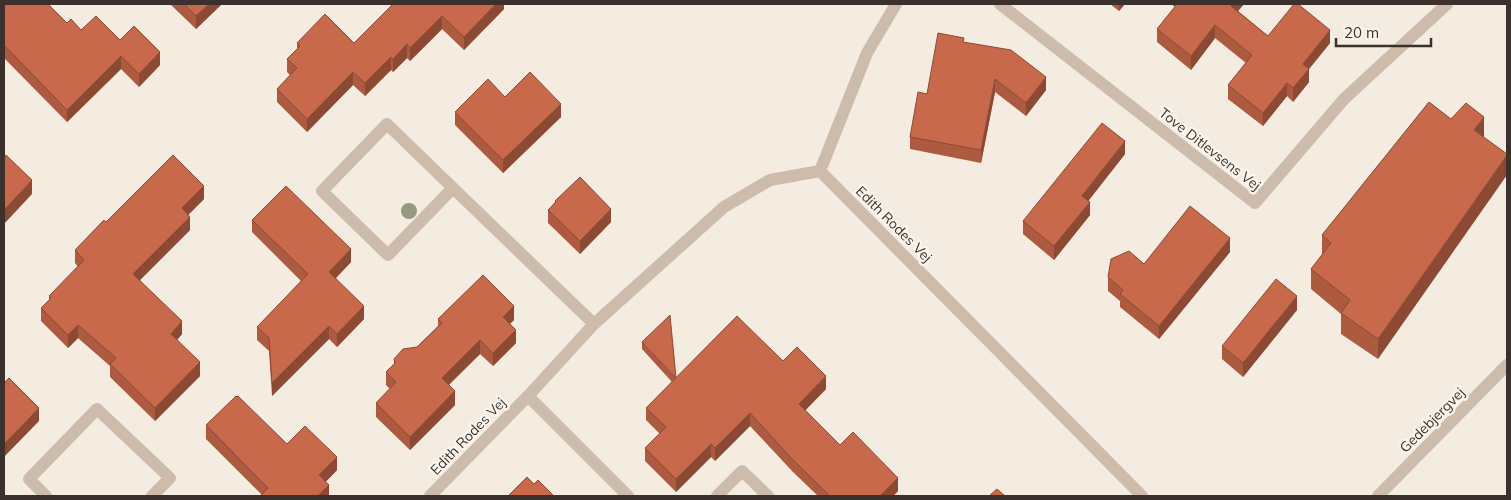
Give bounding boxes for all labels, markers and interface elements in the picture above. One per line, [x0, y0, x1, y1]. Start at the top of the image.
scale bar [1336, 15, 1431, 47]
text: 20 m [1344, 23, 1379, 42]
street label: Tove Ditlevsens Vej [1156, 104, 1264, 194]
street label: Edith Rodes Vej [852, 182, 936, 266]
street label: Gedebjergvej [1396, 384, 1468, 456]
street label: Edith Rodes Vej [427, 394, 509, 478]

